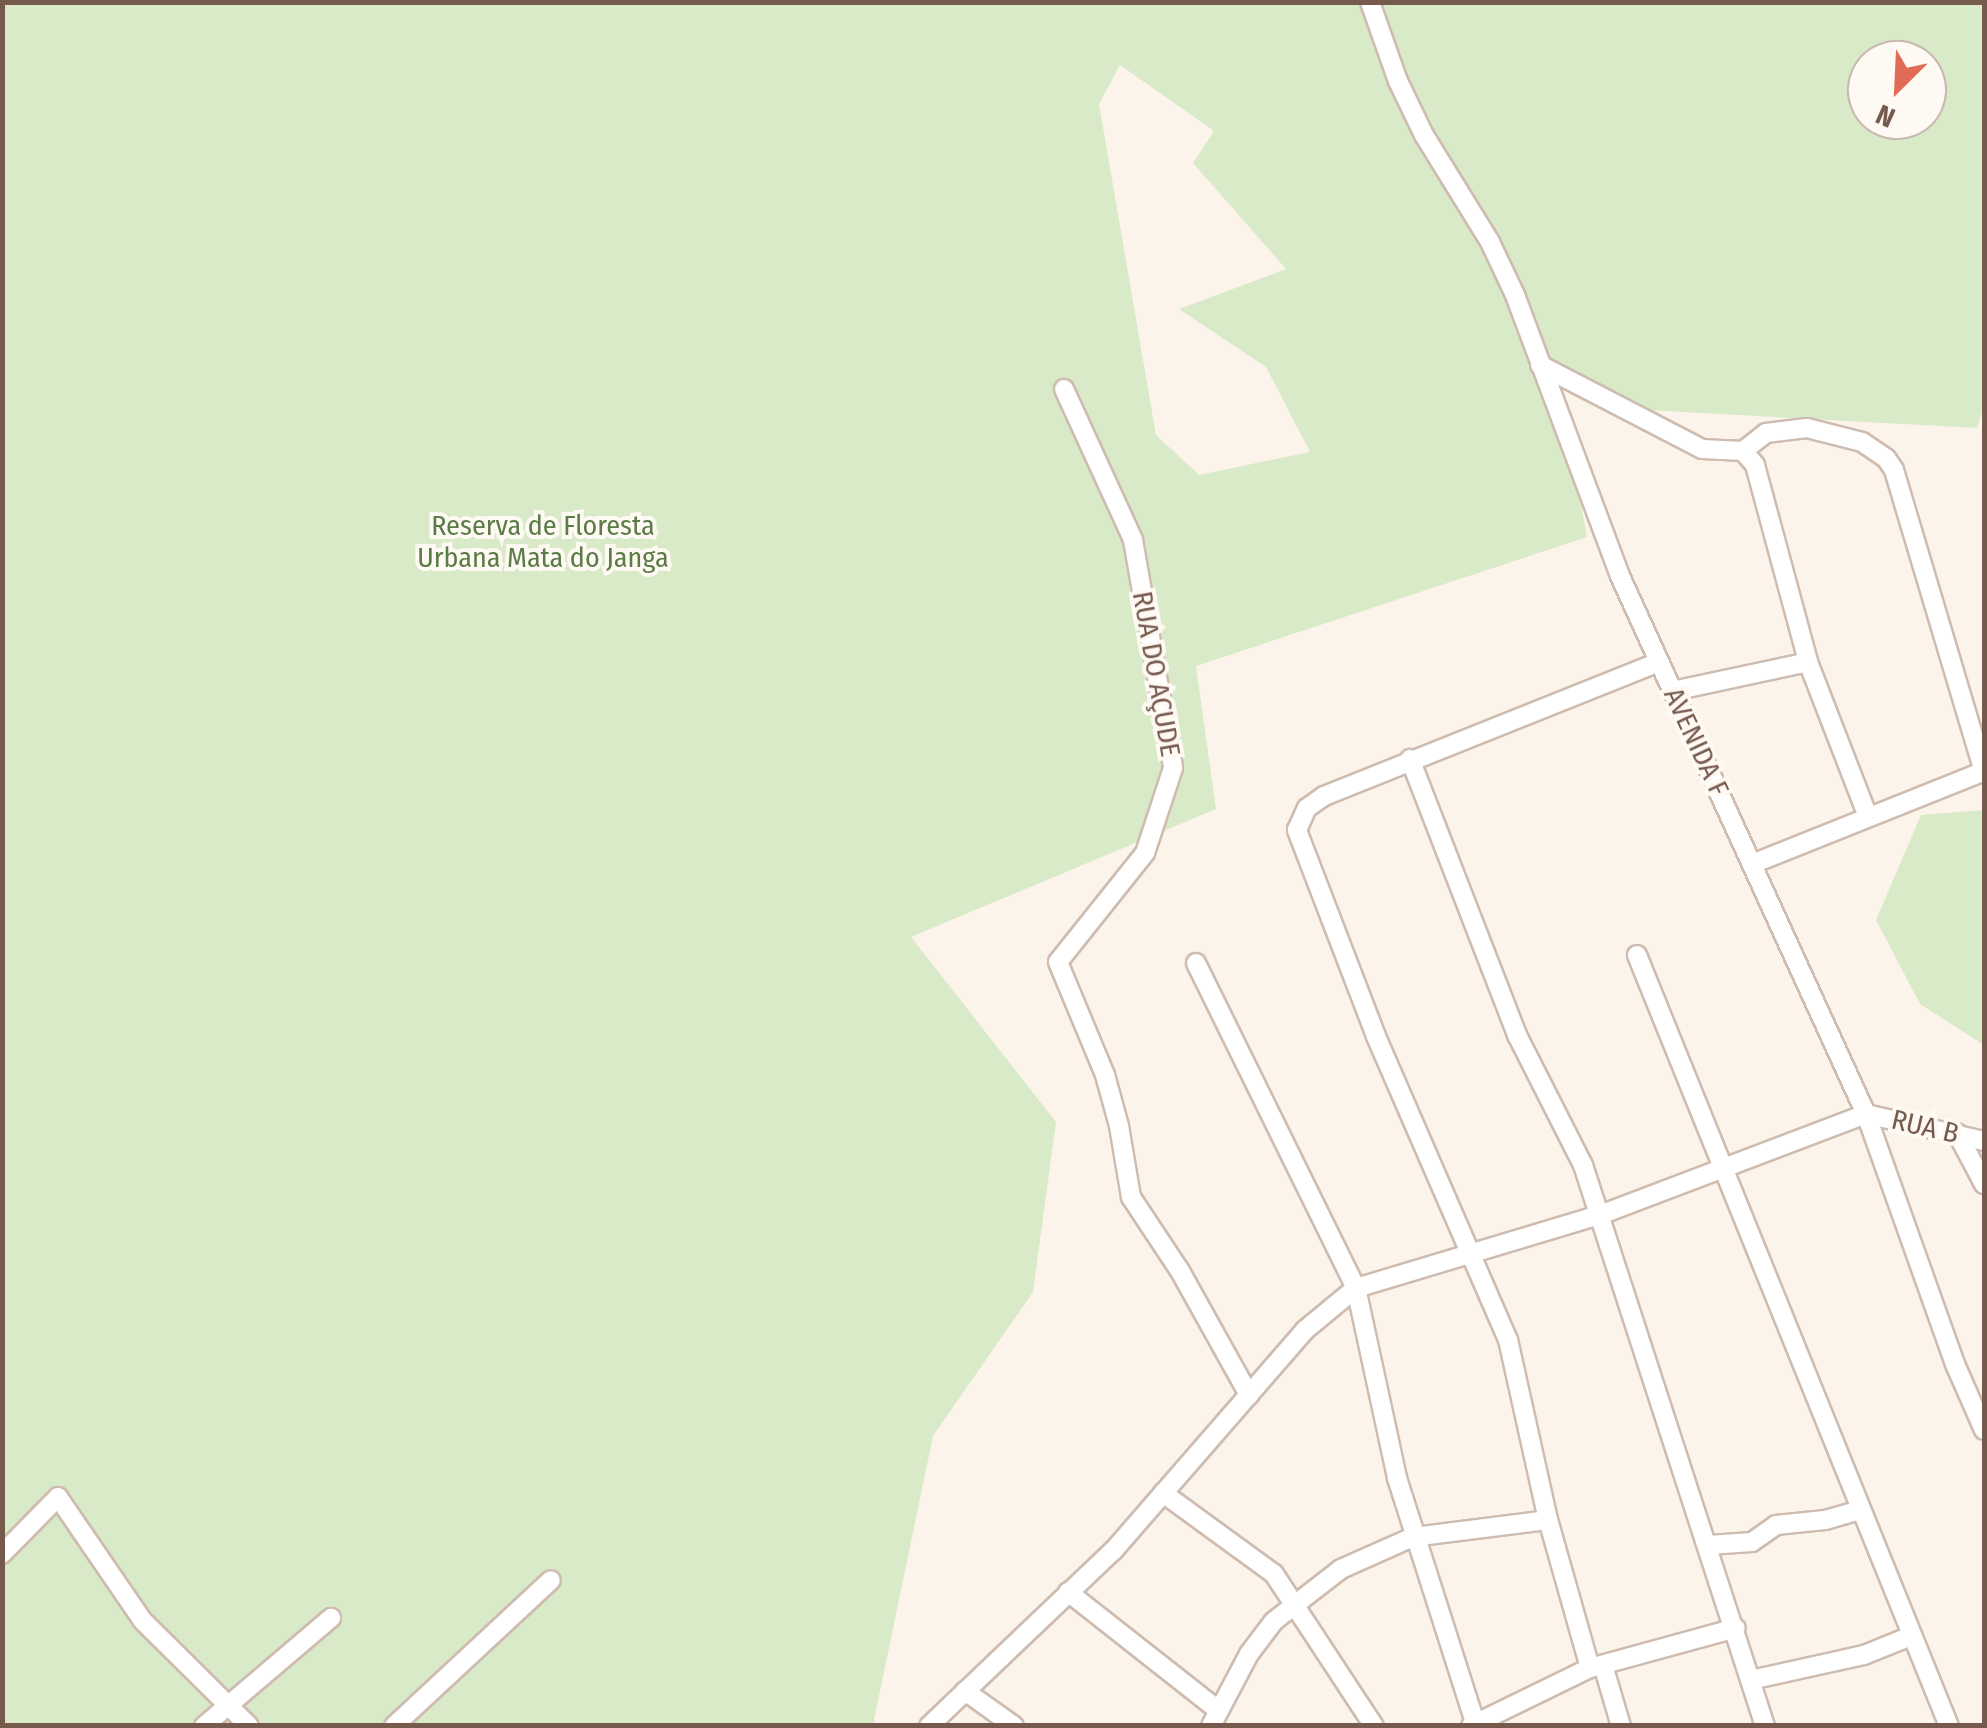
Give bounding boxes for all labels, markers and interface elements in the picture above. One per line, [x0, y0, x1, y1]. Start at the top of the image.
north arrow [1847, 40, 1947, 140]
text: N [1871, 98, 1900, 135]
park label: Reserva de Floresta Urbana Mata do Janga [417, 509, 669, 575]
street label: RUA DO AÇUDE [1125, 589, 1187, 759]
street label: AVENIDA F [1656, 683, 1736, 801]
street label: RUA B [1888, 1103, 1962, 1151]

